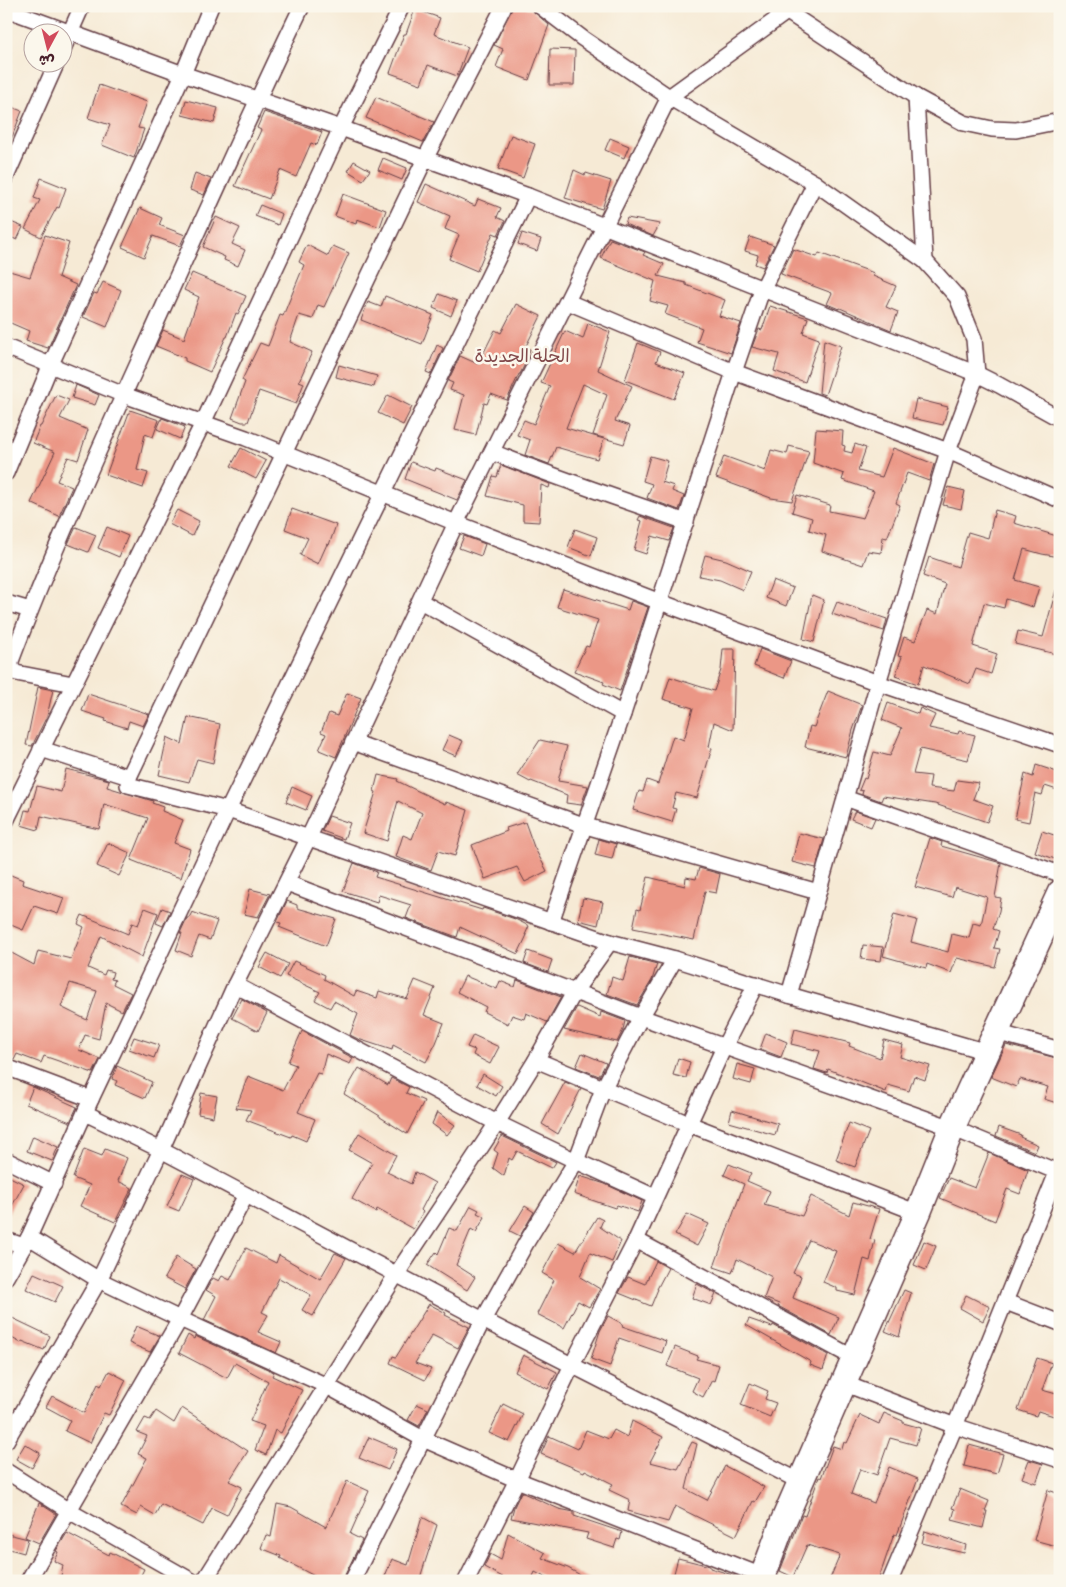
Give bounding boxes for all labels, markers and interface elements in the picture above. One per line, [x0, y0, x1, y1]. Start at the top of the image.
north arrow [22, 22, 72, 72]
text: ش [38, 51, 55, 72]
district label: الحلة الجديدة [474, 343, 570, 368]

